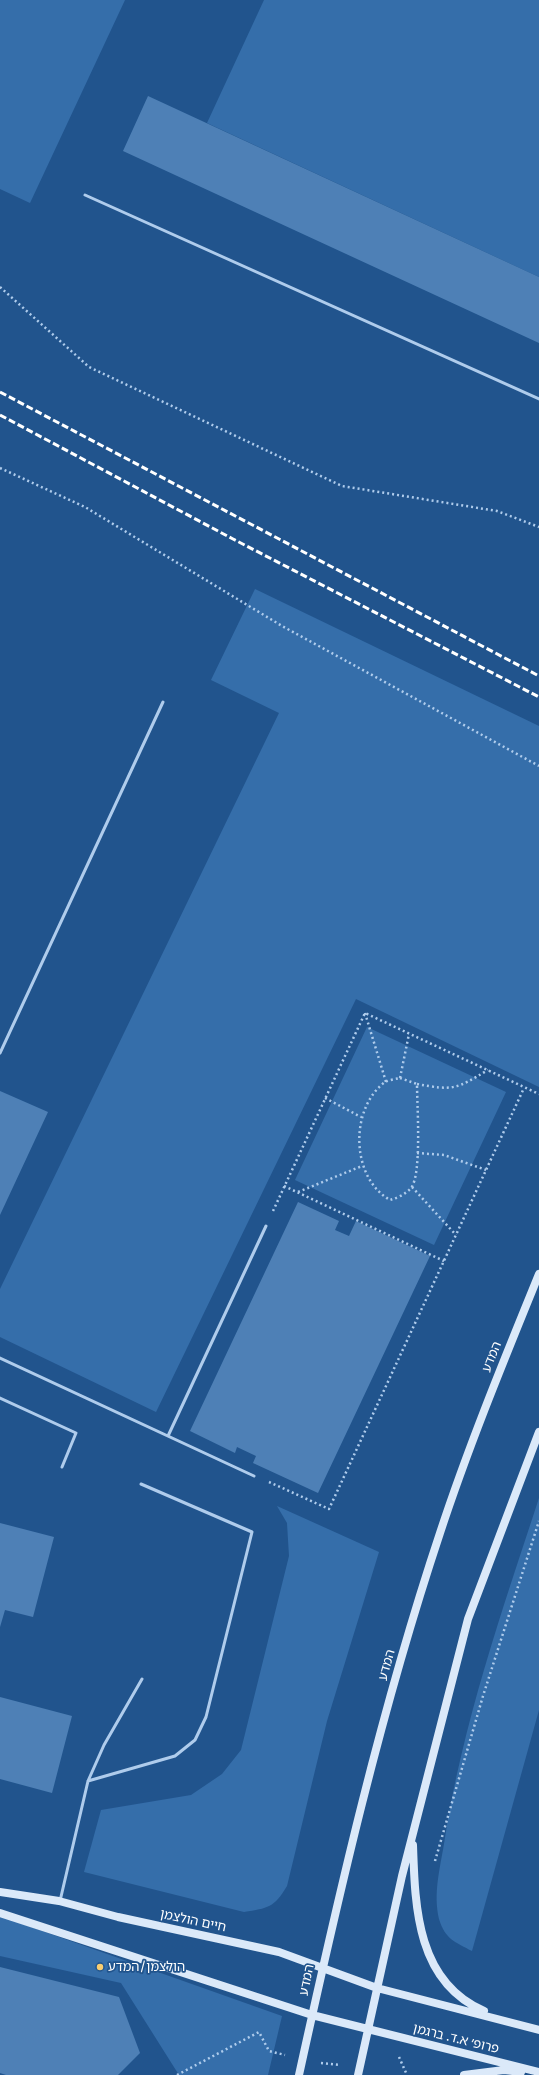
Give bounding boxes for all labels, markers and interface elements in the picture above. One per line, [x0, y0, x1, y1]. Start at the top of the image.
street label: המדע [479, 1339, 505, 1375]
street label: המדע [375, 1648, 399, 1682]
street label: חיים הולצמן [159, 1906, 227, 1936]
place label: הולצמן/המדע [108, 1959, 185, 1975]
marker: הולצמן/המדע [95, 1962, 105, 1972]
street label: המדע [296, 1963, 318, 1997]
street label: פרופ׳ א.ד. ברגמן [411, 2021, 501, 2057]

